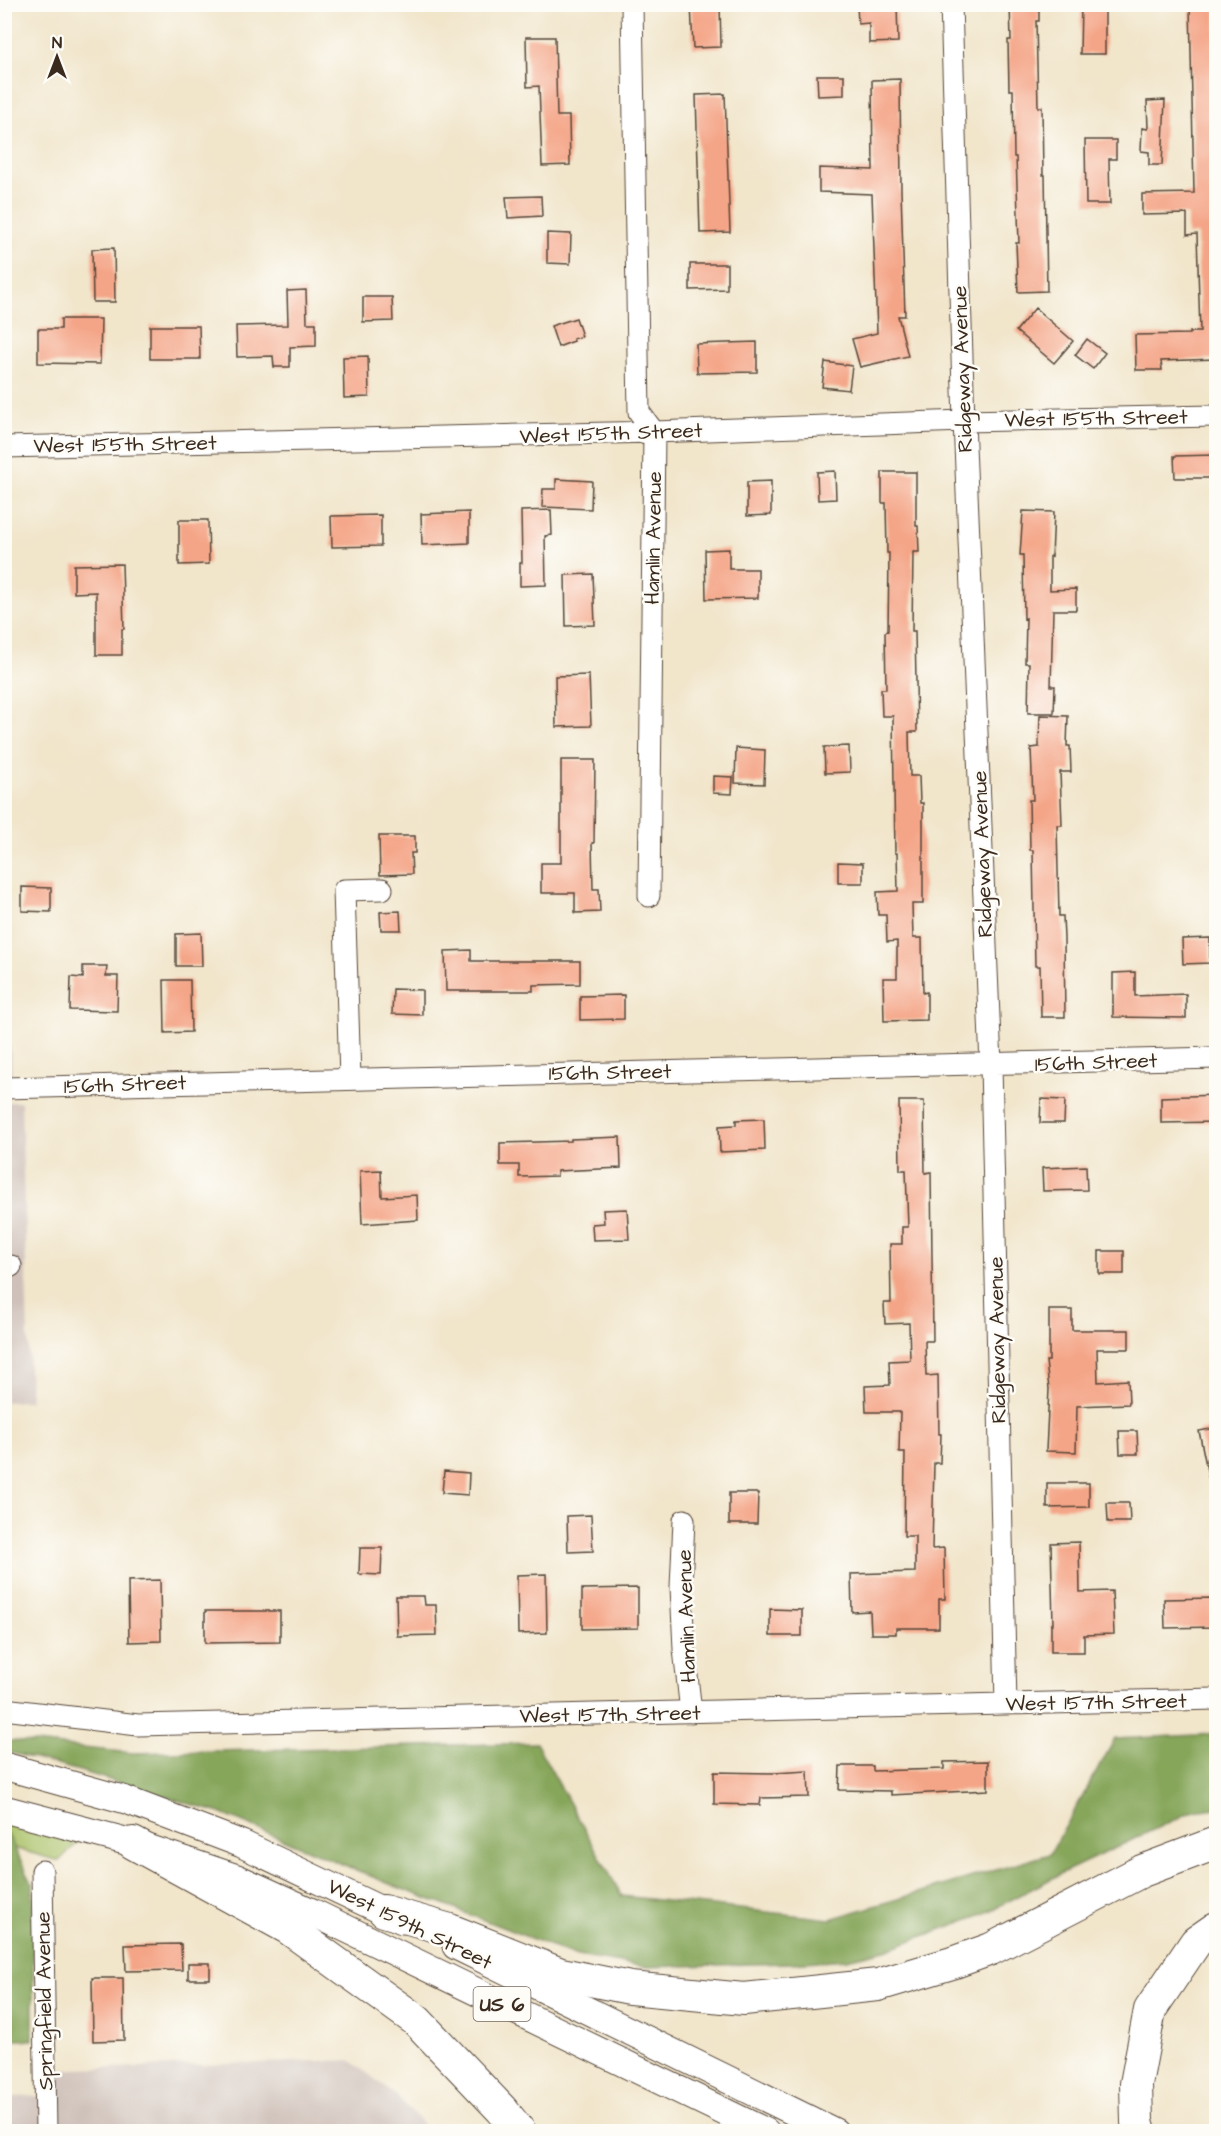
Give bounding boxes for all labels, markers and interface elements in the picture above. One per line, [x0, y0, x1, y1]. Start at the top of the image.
north arrow [27, 27, 87, 87]
text: N [52, 32, 62, 54]
street label: Ridgeway Avenue [945, 285, 982, 453]
street label: West 155th Street [1004, 402, 1188, 435]
street label: West 155th Street [519, 416, 703, 451]
street label: West 155th Street [33, 428, 217, 461]
street label: Hamlin Avenue [638, 471, 669, 605]
street label: Ridgeway Avenue [965, 770, 1002, 938]
street label: 156th Street [1034, 1046, 1158, 1079]
street label: 156th Street [548, 1057, 672, 1088]
street label: 156th Street [63, 1068, 187, 1101]
street label: Ridgeway Avenue [982, 1256, 1015, 1424]
street label: Hamlin Avenue [670, 1549, 703, 1683]
street label: West 157th Street [1005, 1686, 1187, 1719]
street label: West 157th Street [519, 1698, 701, 1731]
street label: West 159th Street [322, 1872, 498, 1977]
street label: Springfield Avenue [28, 1911, 63, 2091]
road number: US 6 [474, 1987, 530, 2021]

